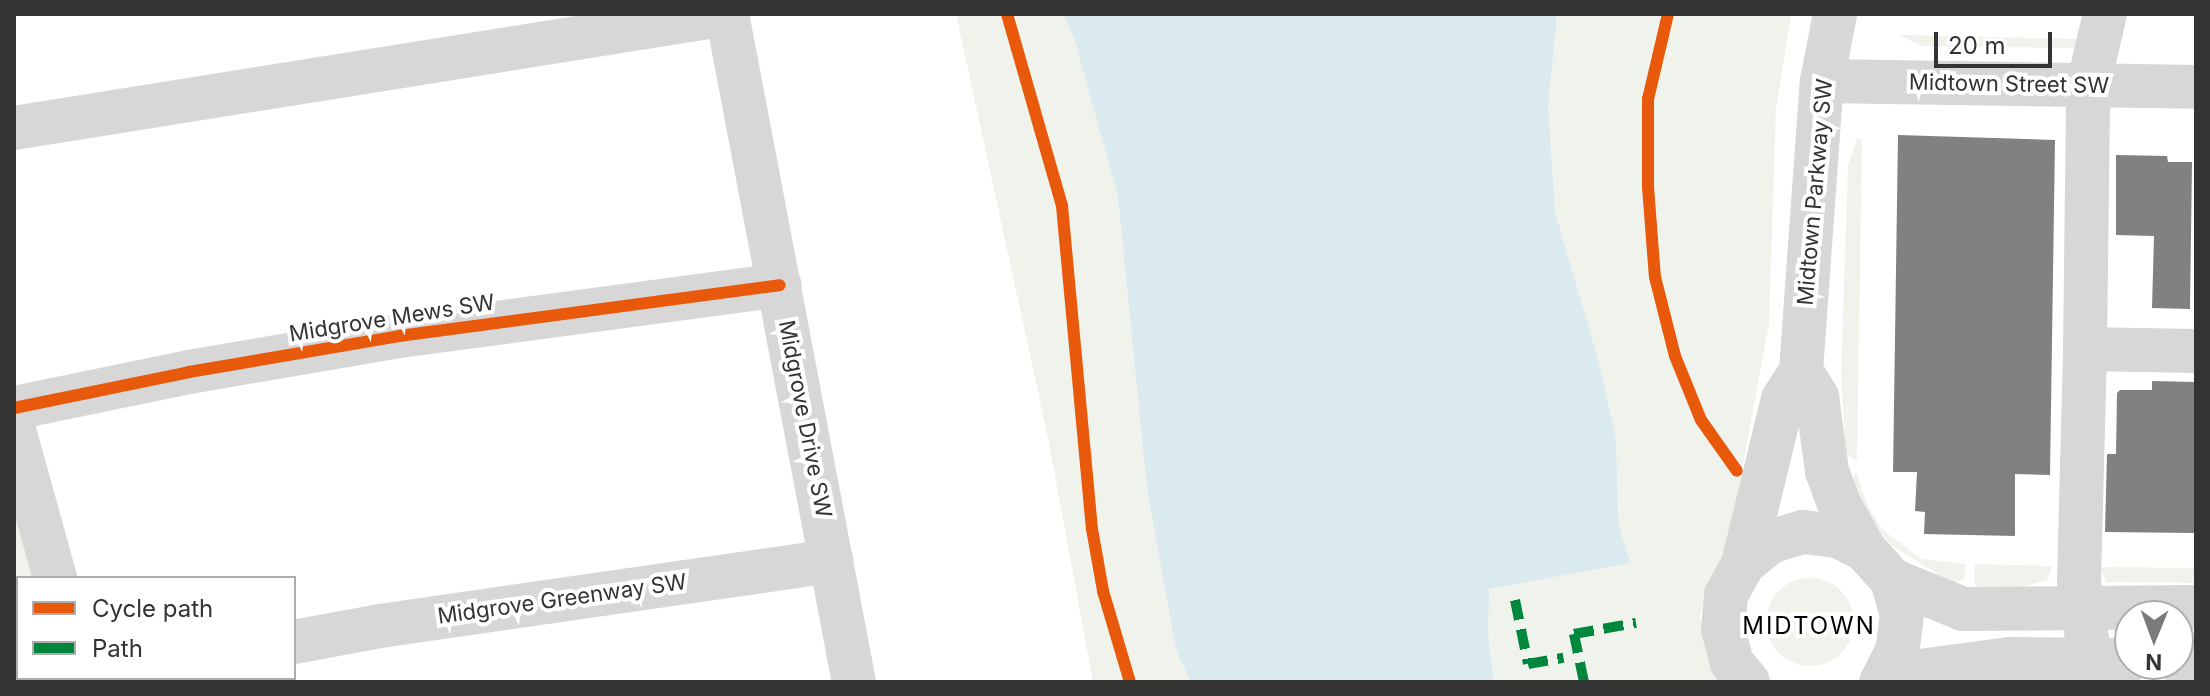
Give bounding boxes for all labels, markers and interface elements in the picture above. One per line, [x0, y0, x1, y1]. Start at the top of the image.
scale bar [1938, 16, 2056, 66]
text: 20 m [1948, 31, 2006, 60]
street label: Midtown Street SW [1909, 69, 2109, 99]
street label: Midtown Parkway SW [1792, 78, 1838, 306]
street label: Midgrove Mews SW [287, 289, 497, 347]
street label: Midgrove Drive SW [773, 318, 837, 520]
street label: Midgrove Greenway SW [436, 568, 688, 630]
legend [16, 576, 296, 680]
text: Cycle path [92, 594, 213, 623]
north arrow [2114, 600, 2194, 680]
district label: MIDTOWN [1742, 612, 1876, 640]
text: Path [92, 634, 143, 663]
text: N [2145, 649, 2162, 675]

